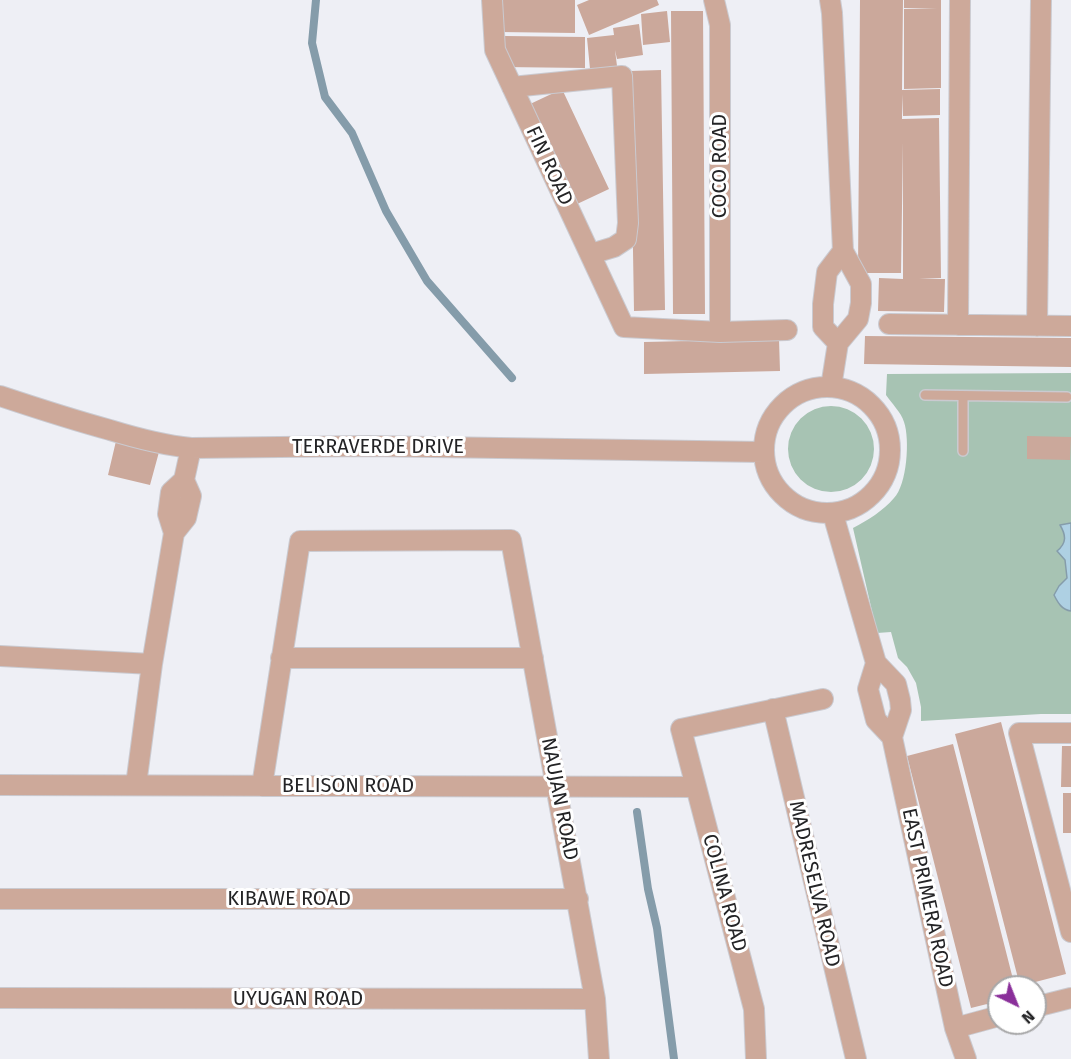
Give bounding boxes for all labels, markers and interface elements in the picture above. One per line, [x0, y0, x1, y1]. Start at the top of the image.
street label: COCO ROAD [708, 114, 732, 218]
street label: FIN ROAD [520, 123, 578, 209]
street label: TERRAVERDE DRIVE [292, 435, 464, 459]
street label: NAUJAN ROAD [535, 736, 583, 862]
street label: BELISON ROAD [282, 774, 414, 798]
street label: MADRESELVA ROAD [783, 798, 845, 970]
street label: EAST PRIMERA ROAD [896, 806, 958, 990]
street label: COLINA ROAD [697, 832, 751, 954]
street label: KIBAWE ROAD [227, 887, 351, 911]
north arrow [987, 975, 1047, 1035]
street label: UYUGAN ROAD [233, 987, 363, 1011]
text: N [1018, 1006, 1039, 1028]

